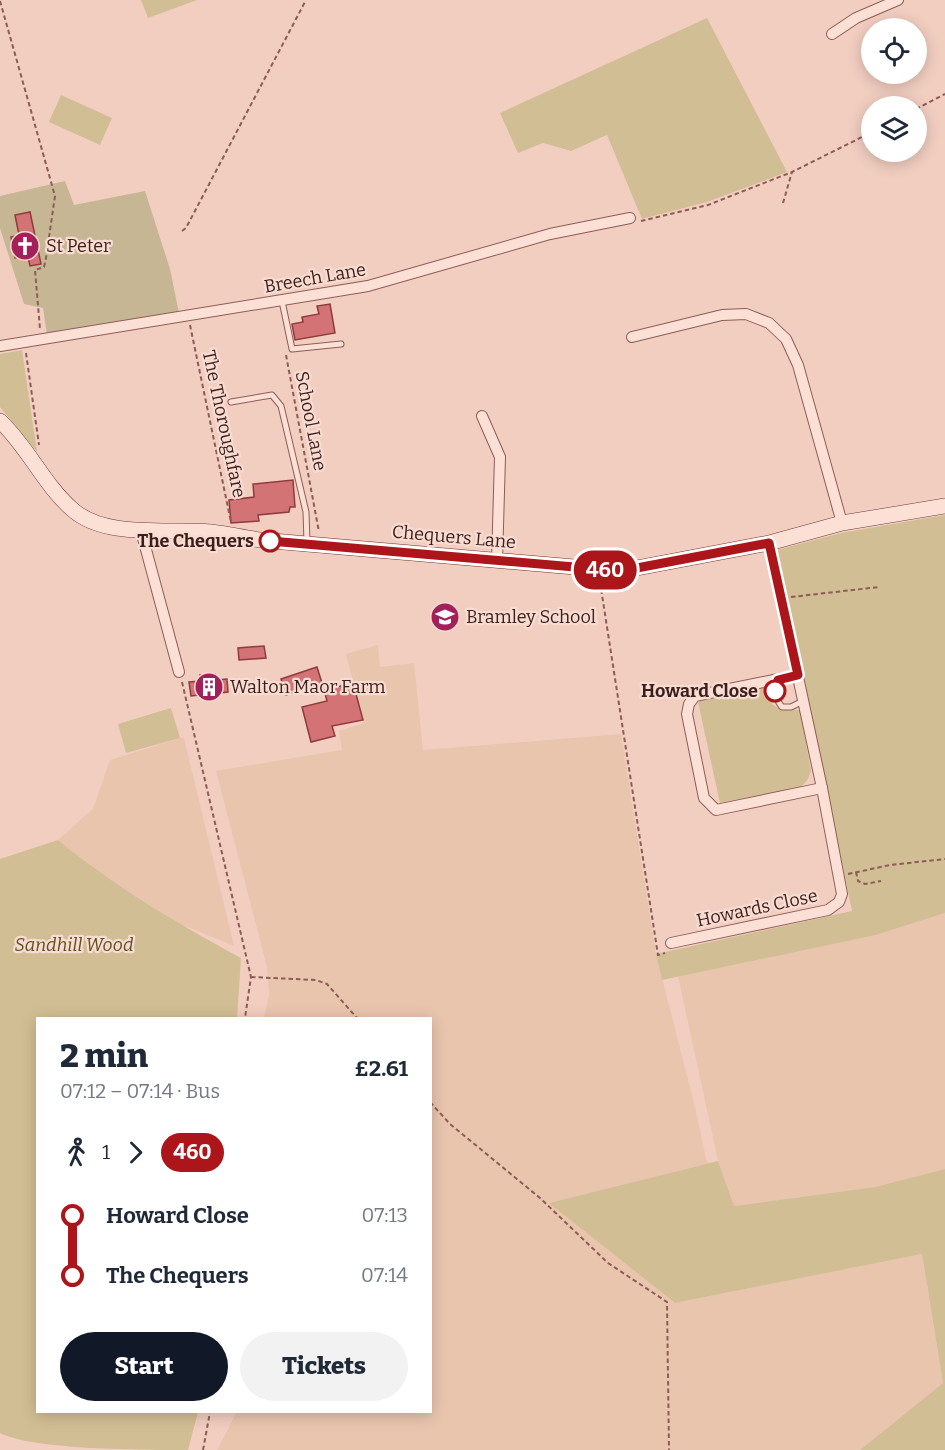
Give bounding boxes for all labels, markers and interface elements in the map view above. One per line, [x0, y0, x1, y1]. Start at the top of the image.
map controls [861, 18, 927, 162]
button: locate [861, 18, 927, 84]
button: layers [861, 96, 927, 162]
church icon: St Peter [9, 230, 41, 262]
place label: St Peter [46, 235, 111, 257]
street label: Breech Lane [262, 258, 368, 298]
street label: The Thoroughfare [198, 348, 250, 500]
street label: School Lane [291, 369, 331, 473]
street label: Chequers Lane [391, 521, 517, 553]
place label: The Chequers [137, 530, 254, 552]
marker: The Chequers [259, 530, 281, 552]
line badge: 460 [570, 550, 640, 590]
text: 460 [586, 557, 624, 583]
school or university icon: Bramley School [429, 601, 461, 633]
place label: Bramley School [466, 606, 596, 628]
building icon: Walton Maor Farm [193, 671, 225, 703]
place label: Walton Maor Farm [230, 676, 385, 698]
place label: Howard Close [641, 680, 758, 702]
marker: Howard Close [764, 680, 786, 702]
street label: Howards Close [694, 884, 820, 932]
park label: Sandhill Wood [14, 934, 134, 956]
text: 2 min [60, 1036, 148, 1076]
text: £2.61 [355, 1055, 408, 1082]
text: 07:12 – 07:14 · Bus [60, 1079, 220, 1103]
icon: walk [60, 1136, 93, 1169]
icon: forward [119, 1136, 152, 1169]
text: 460 [173, 1139, 212, 1165]
text: 1 [102, 1140, 110, 1164]
text: Howard Close [106, 1202, 249, 1229]
text: 07:13 [361, 1203, 408, 1227]
text: The Chequers [106, 1262, 249, 1289]
text: 07:14 [361, 1263, 408, 1287]
button: Start [60, 1332, 228, 1401]
button: Tickets [240, 1332, 408, 1401]

